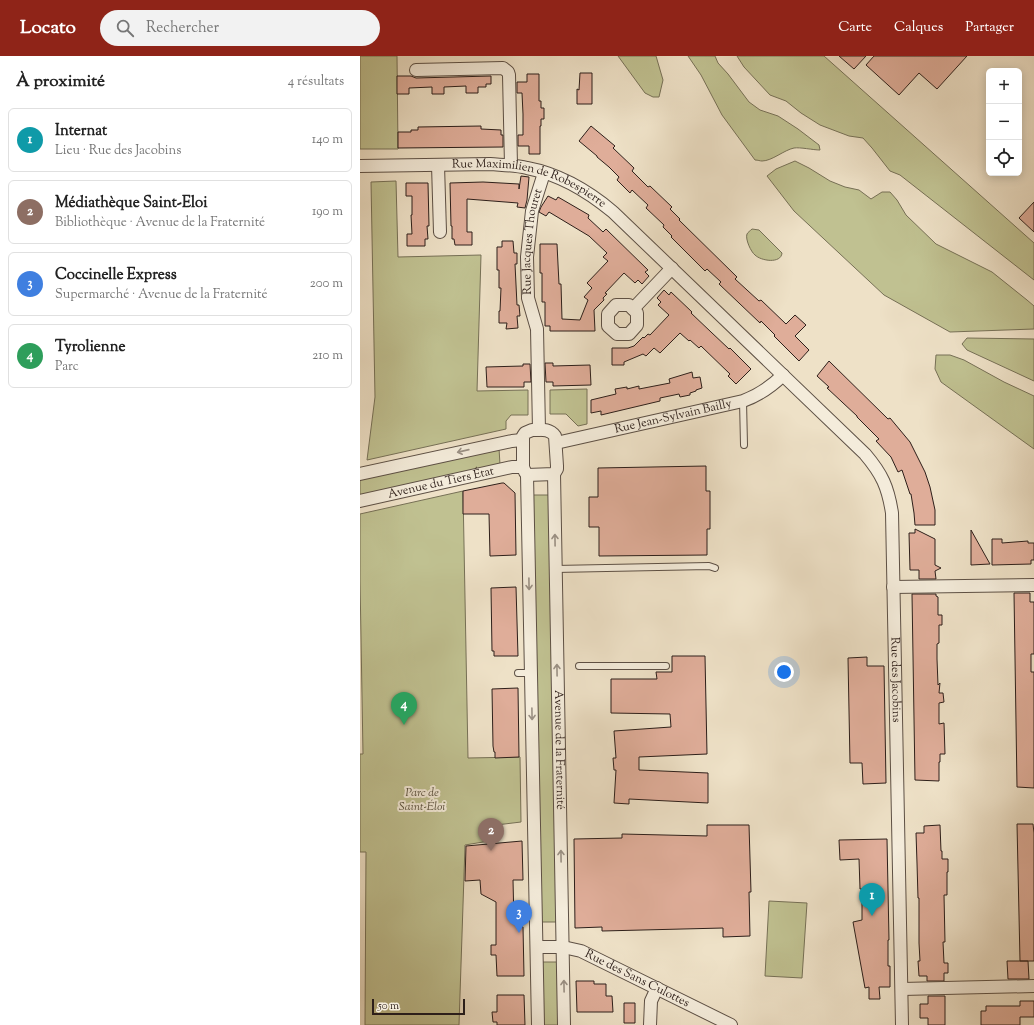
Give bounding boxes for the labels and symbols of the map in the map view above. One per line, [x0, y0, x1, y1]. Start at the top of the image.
street label: Rue Maximilien de Robespierre [452, 155, 610, 213]
street label: Rue Jacques Thouret [518, 186, 547, 295]
street label: Rue Jean-Sylvain Bailly [613, 395, 733, 439]
one-way arrow [457, 448, 470, 456]
street label: Avenue du Tiers État [386, 462, 496, 503]
one-way arrow [551, 534, 559, 547]
one-way arrow [525, 577, 533, 590]
street label: Rue des Jacobins [885, 637, 905, 723]
your location [774, 662, 794, 682]
one-way arrow [554, 664, 561, 677]
street label: Avenue de la Fraternité [549, 690, 569, 810]
pin: 4 [391, 692, 417, 725]
one-way arrow [528, 707, 536, 720]
park label: Parc de Saint-Éloi [399, 784, 445, 816]
pin: 2 [478, 818, 504, 851]
one-way arrow [557, 850, 565, 863]
pin: 1 [859, 883, 885, 916]
pin: 3 [506, 900, 532, 933]
street label: Rue des Sans Culottes [582, 945, 693, 1012]
one-way arrow [560, 980, 567, 993]
scale bar [372, 997, 465, 1016]

